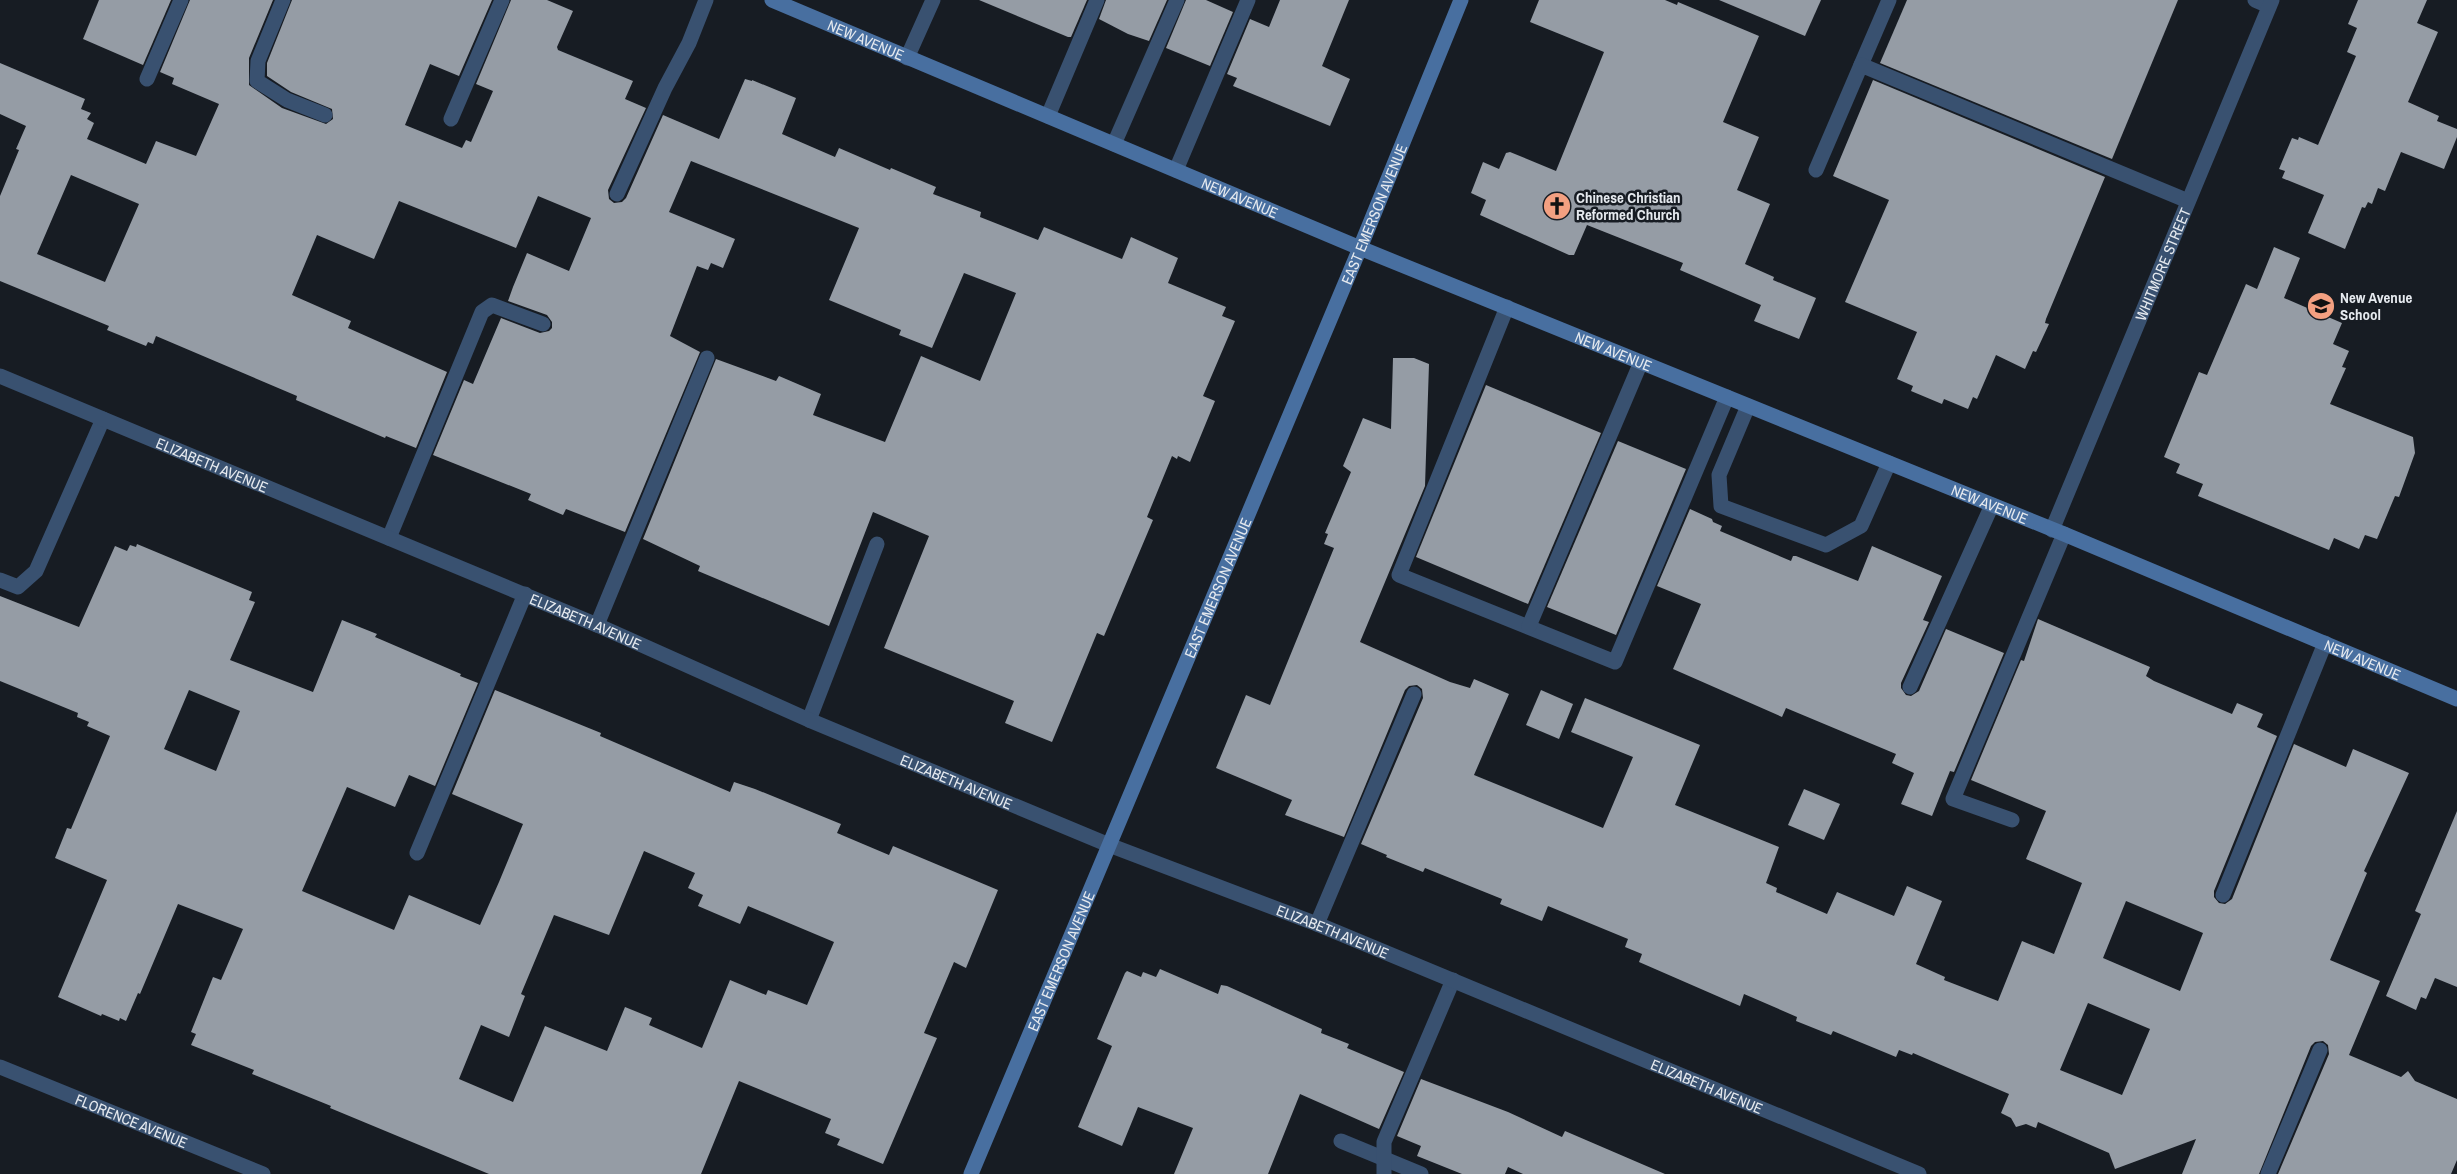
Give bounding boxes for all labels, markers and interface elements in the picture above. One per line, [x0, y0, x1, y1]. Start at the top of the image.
street label: NEW AVENUE [824, 14, 907, 65]
street label: EAST EMERSON AVENUE [1335, 141, 1412, 288]
street label: NEW AVENUE [1199, 172, 1282, 223]
place label: Chinese Christian Reformed Church [1576, 187, 1681, 225]
church icon: Chinese Christian Reformed Church [1542, 191, 1572, 221]
street label: WHITMORE STREET [2130, 204, 2195, 324]
place label: New Avenue School [2340, 287, 2412, 325]
school or university icon: New Avenue School [2306, 291, 2336, 321]
street label: NEW AVENUE [1572, 326, 1655, 376]
street label: ELIZABETH AVENUE [153, 432, 271, 497]
street label: NEW AVENUE [1948, 479, 2031, 529]
street label: EAST EMERSON AVENUE [1179, 514, 1256, 661]
street label: ELIZABETH AVENUE [527, 588, 645, 654]
street label: NEW AVENUE [2321, 634, 2404, 685]
street label: ELIZABETH AVENUE [897, 749, 1016, 814]
street label: EAST EMERSON AVENUE [1022, 888, 1099, 1034]
street label: ELIZABETH AVENUE [1274, 899, 1392, 963]
street label: ELIZABETH AVENUE [1648, 1053, 1766, 1119]
street label: FLORENCE AVENUE [72, 1088, 191, 1153]

